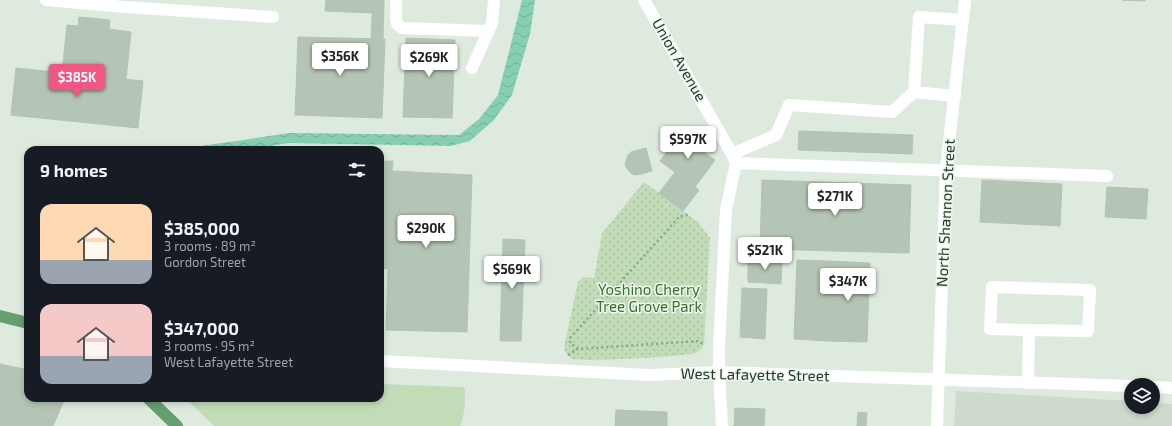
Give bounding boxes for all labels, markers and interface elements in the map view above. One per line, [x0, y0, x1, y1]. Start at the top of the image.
street label: Union Avenue [649, 15, 711, 104]
pin: $356K [312, 43, 368, 77]
pin: $269K [401, 44, 457, 78]
text: $356K [321, 48, 359, 64]
text: $269K [410, 49, 448, 65]
pin: $385K [49, 64, 105, 98]
text: $385K [58, 69, 96, 85]
pin: $597K [660, 126, 716, 160]
text: $597K [669, 131, 707, 147]
street label: North Shannon Street [932, 138, 958, 287]
icon: filters [346, 159, 368, 181]
text: 9 homes [40, 160, 108, 180]
pin: $271K [807, 183, 863, 217]
text: $271K [817, 188, 853, 204]
pin: $290K [398, 215, 454, 249]
text: $385,000 [164, 218, 240, 238]
icon: home [72, 220, 120, 268]
text: $290K [406, 220, 446, 236]
pin: $521K [737, 237, 793, 271]
text: 3 rooms · 89 m² [164, 238, 256, 254]
text: $521K [747, 242, 783, 258]
text: Gordon Street [164, 254, 246, 270]
pin: $569K [484, 256, 540, 290]
text: $569K [493, 261, 531, 277]
pin: $347K [820, 268, 876, 302]
text: $347K [829, 273, 867, 289]
park label: Yoshino Cherry Tree Grove Park [596, 280, 702, 315]
text: $347,000 [164, 318, 239, 338]
icon: home [72, 320, 120, 368]
text: 3 rooms · 95 m² [164, 338, 255, 354]
text: West Lafayette Street [164, 354, 293, 370]
street label: West Lafayette Street [680, 364, 830, 384]
map controls [1124, 378, 1160, 414]
button: layers [1124, 378, 1160, 414]

